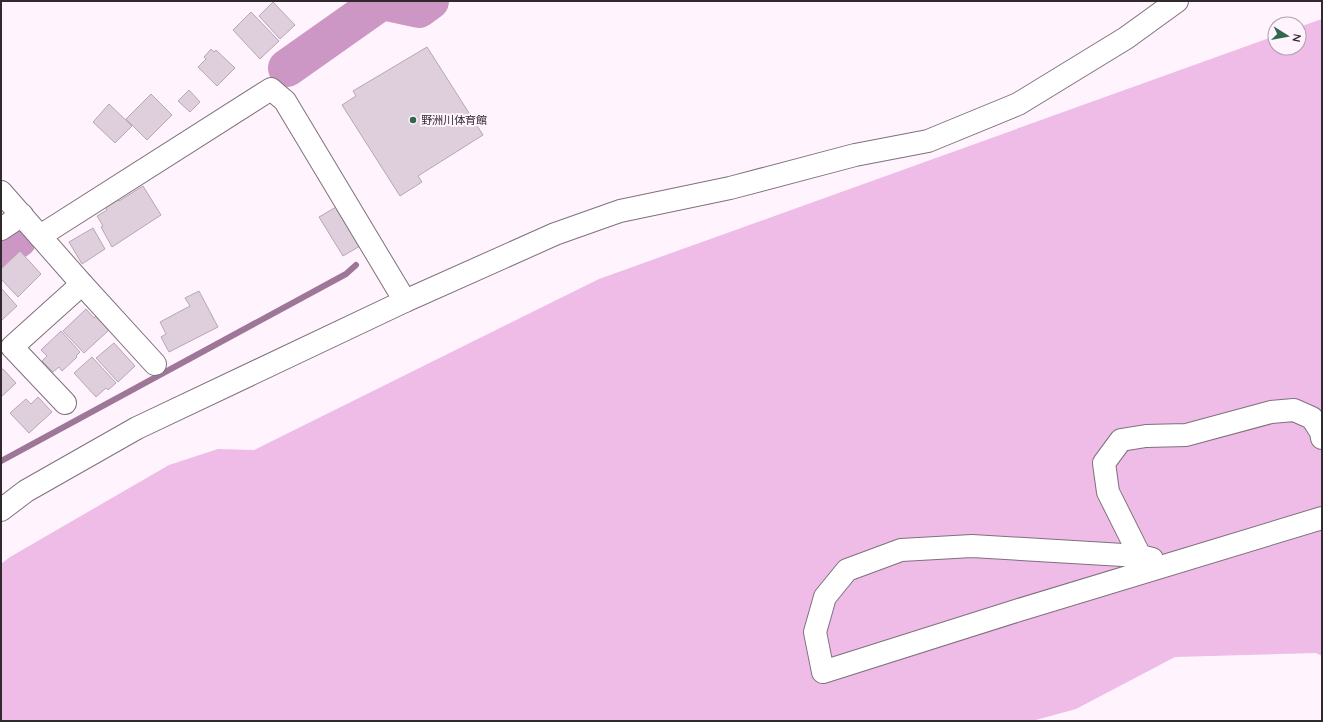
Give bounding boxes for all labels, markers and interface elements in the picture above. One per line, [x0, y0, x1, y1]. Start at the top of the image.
north arrow [1267, 16, 1307, 56]
text: N [1289, 33, 1304, 43]
place label: 野洲川体育館 [421, 113, 487, 127]
marker: 野洲川体育館 [408, 115, 418, 125]

